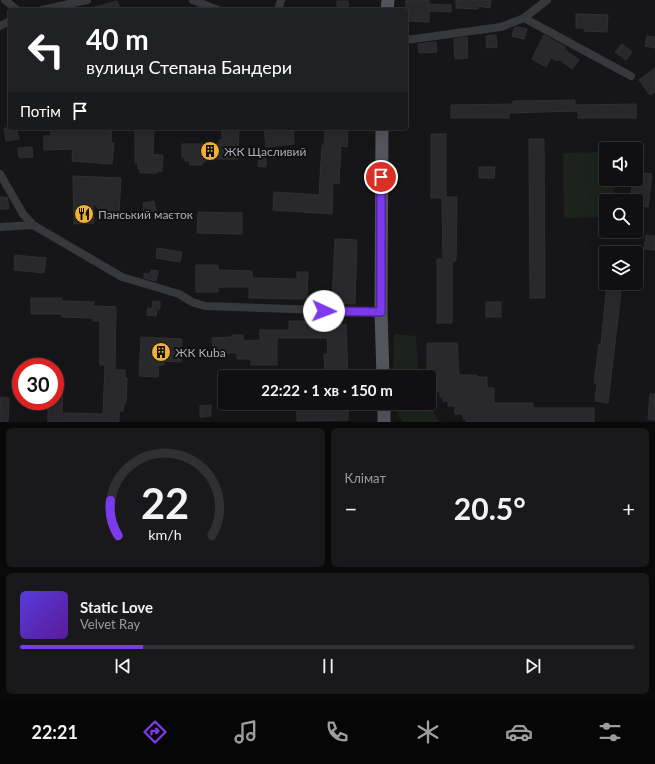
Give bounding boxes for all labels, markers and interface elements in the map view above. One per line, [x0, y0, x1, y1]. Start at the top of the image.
text: 40 m [86, 22, 149, 56]
icon: left [20, 24, 72, 76]
text: вулиця Степана Бандери [86, 56, 292, 78]
icon: arrive [69, 100, 91, 122]
text: Потім [20, 102, 61, 120]
building icon: ЖК Щасливий [199, 140, 221, 162]
map controls [599, 142, 643, 290]
button: sound [599, 142, 643, 186]
place label: ЖК Щасливий [224, 144, 306, 159]
pin [364, 160, 398, 194]
icon: arrive [370, 166, 392, 188]
button: search [599, 194, 643, 238]
restaurant icon: Панський маєток [73, 203, 95, 225]
place label: Панський маєток [98, 207, 194, 222]
button: layers [599, 246, 643, 290]
position arrow [303, 290, 345, 332]
building icon: ЖК Kuba [150, 341, 172, 363]
place label: ЖК Kuba [175, 345, 226, 360]
speed limit sign: 30 [12, 358, 64, 410]
text: 22:22 · 1 хв · 150 m [261, 381, 393, 399]
text: Клімат [345, 470, 386, 486]
text: 22 [141, 477, 189, 527]
text: 20.5° [454, 490, 526, 526]
text: − [345, 495, 357, 522]
text: + [622, 495, 635, 522]
text: km/h [149, 525, 182, 542]
text: Static Love [80, 598, 153, 616]
text: Velvet Ray [80, 616, 140, 632]
icon: previous [112, 655, 134, 677]
icon: pause [317, 655, 339, 677]
icon: next [522, 655, 544, 677]
icon: directions [141, 718, 169, 746]
icon: music [232, 718, 260, 746]
icon: phone [323, 718, 351, 746]
icon: climate [414, 718, 442, 746]
icon: car [505, 718, 533, 746]
icon: filters [596, 718, 624, 746]
text: 22:21 [31, 721, 78, 743]

